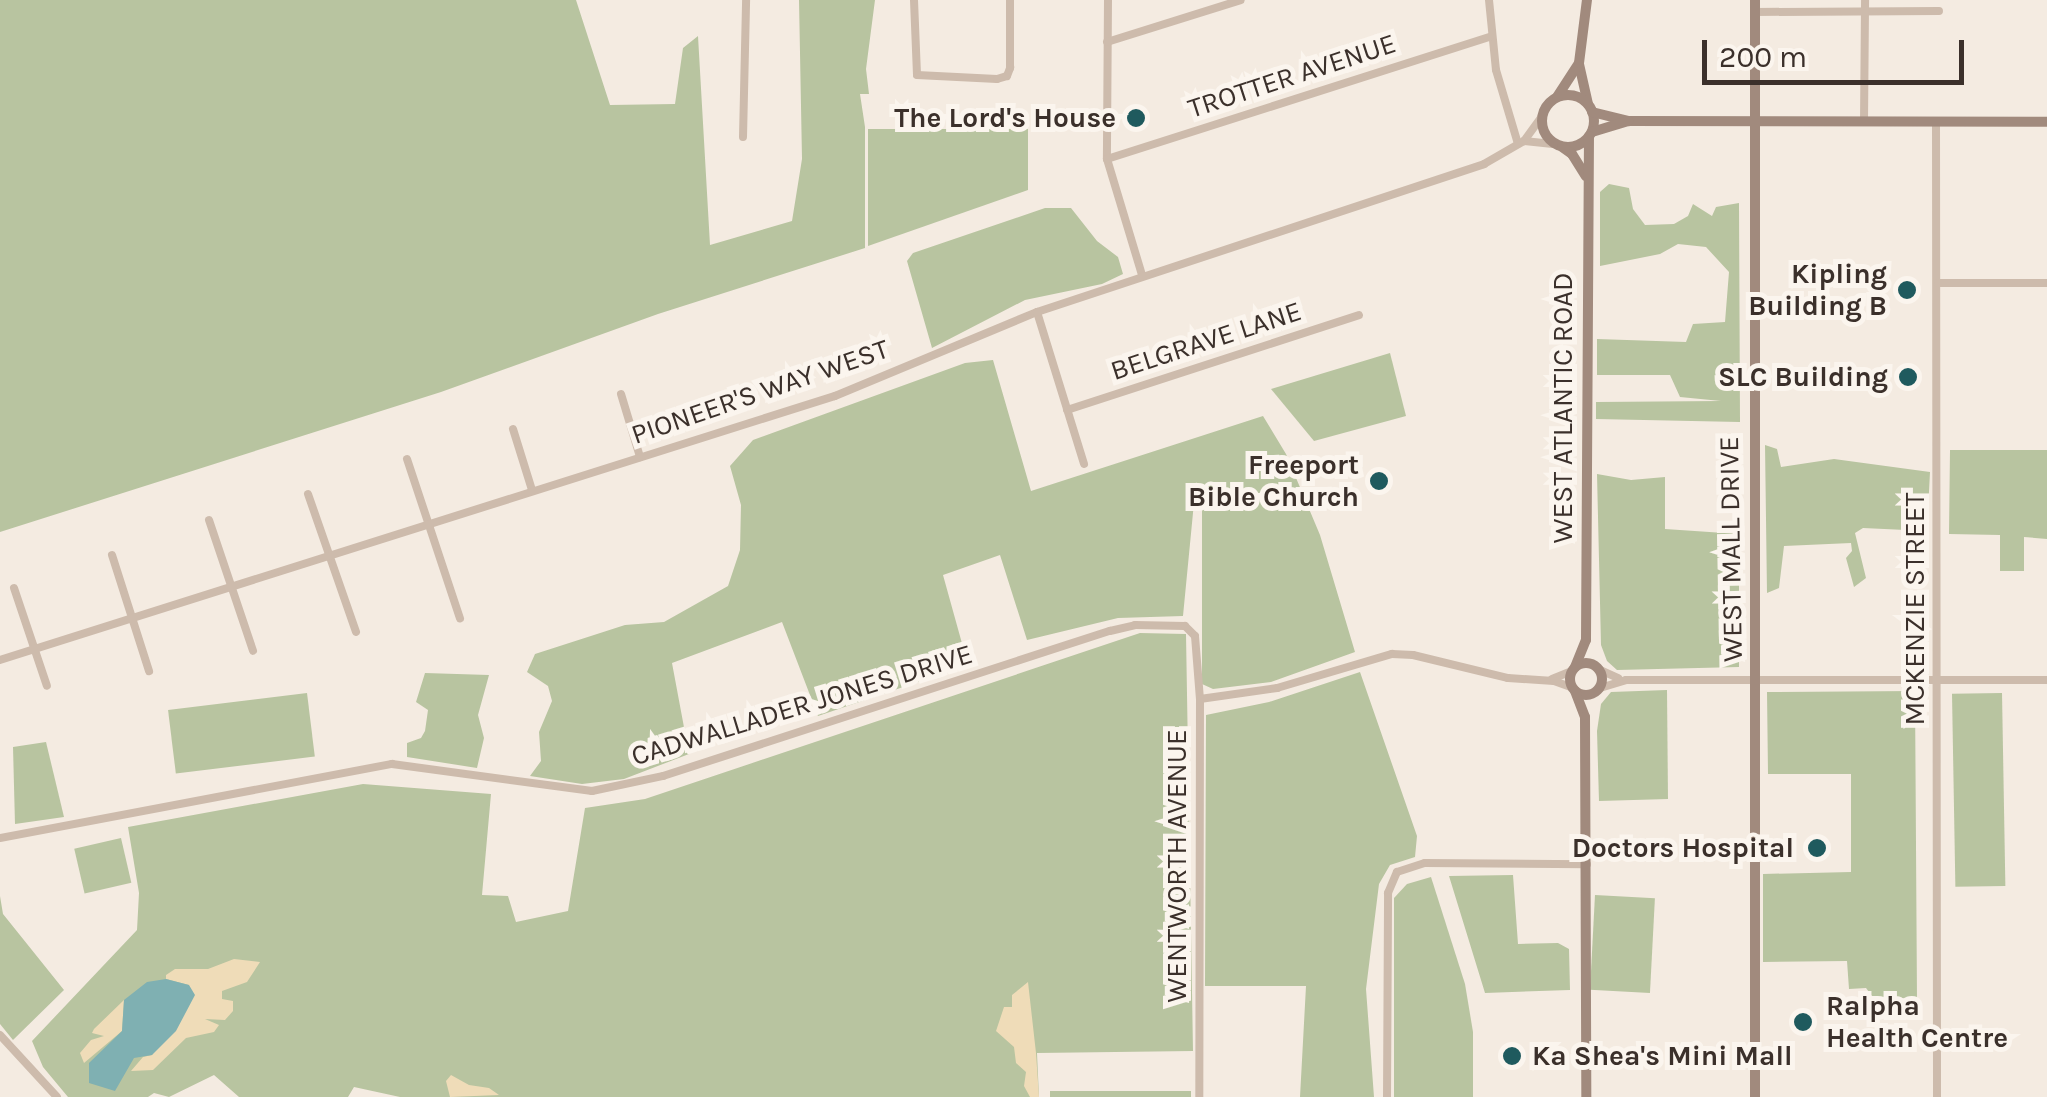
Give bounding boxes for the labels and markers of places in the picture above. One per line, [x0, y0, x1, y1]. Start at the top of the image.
place label: The Lord's House [894, 101, 1116, 135]
marker: The Lord's House [1125, 107, 1147, 129]
place label: Kipling Building B [1748, 257, 1887, 323]
marker: Kipling Building B [1896, 279, 1918, 301]
place label: SLC Building [1718, 360, 1888, 394]
marker: SLC Building [1897, 366, 1919, 388]
place label: Freeport Bible Church [1188, 448, 1359, 514]
marker: Freeport Bible Church [1368, 470, 1390, 492]
place label: Doctors Hospital [1572, 831, 1794, 865]
marker: Doctors Hospital [1804, 835, 1830, 861]
place label: Ralpha Health Centre [1826, 989, 2008, 1055]
marker: Ralpha Health Centre [1790, 1009, 1816, 1035]
place label: Ka Shea's Mini Mall [1532, 1039, 1792, 1073]
marker: Ka Shea's Mini Mall [1501, 1045, 1523, 1067]

